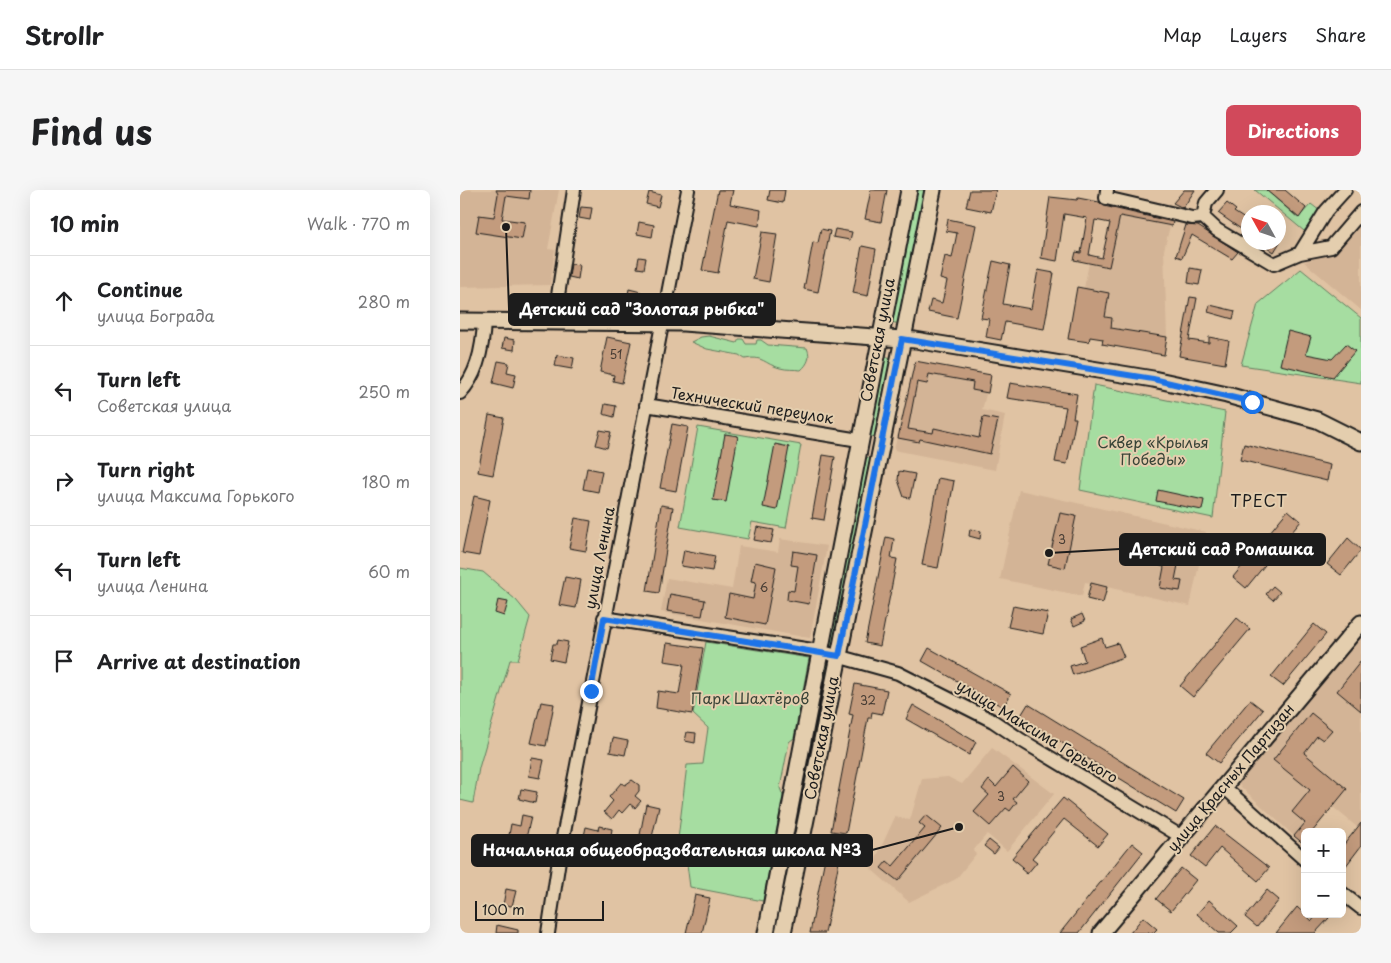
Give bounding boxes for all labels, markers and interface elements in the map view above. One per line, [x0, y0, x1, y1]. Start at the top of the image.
text: Strollr [25, 17, 104, 53]
text: Map [1163, 21, 1202, 48]
text: Layers [1230, 21, 1287, 48]
text: Share [1315, 21, 1366, 48]
text: Find us [30, 104, 152, 157]
button: Directions [1226, 105, 1361, 156]
north arrow [1241, 205, 1286, 250]
text: 10 min [50, 207, 120, 239]
text: Walk · 770 m [307, 211, 410, 235]
text: Continue [97, 275, 183, 303]
street label: Советская улица [853, 275, 900, 404]
icon: ahead [50, 287, 78, 315]
text: 280 m [358, 289, 410, 313]
callout: Детский сад "Золотая рыбка" [509, 294, 775, 325]
text: Детский сад "Золотая рыбка" [519, 296, 764, 320]
text: улица Бограда [97, 303, 215, 327]
house number: 51 [610, 345, 622, 363]
text: Turn left [97, 365, 181, 393]
icon: left [50, 377, 78, 405]
text: 250 m [359, 379, 410, 403]
street label: Технический переулок [669, 380, 835, 429]
route start [1241, 391, 1264, 414]
text: Советская улица [97, 393, 231, 417]
park label: Сквер «Крылья Победы» [1097, 430, 1209, 470]
text: Turn right [97, 455, 195, 483]
icon: right [50, 467, 78, 495]
text: 180 m [362, 469, 410, 493]
text: улица Максима Горького [97, 483, 295, 507]
district label: ТРЕСТ [1230, 488, 1288, 512]
street label: улица Ленина [577, 504, 620, 611]
house number: 3 [1058, 530, 1066, 548]
callout: Детский сад Ромашка [1120, 534, 1325, 565]
text: Детский сад Ромашка [1129, 536, 1314, 560]
text: Turn left [97, 545, 181, 573]
icon: left [50, 557, 78, 585]
text: 60 m [368, 559, 410, 583]
text: улица Ленина [97, 573, 208, 597]
house number: 6 [760, 578, 768, 596]
icon: arrive [50, 647, 78, 675]
text: Arrive at destination [97, 647, 301, 675]
street label: Советская улица [797, 673, 844, 802]
street label: улица Максима Горького [952, 673, 1123, 788]
route end [580, 680, 603, 703]
park label: Парк Шахтёров [691, 686, 809, 709]
house number: 32 [860, 691, 876, 709]
street label: улица Красных Партизан [1161, 698, 1299, 856]
house number: 3 [997, 787, 1005, 805]
map controls [1301, 828, 1346, 918]
button: + [1301, 828, 1346, 873]
callout: Начальная общеобразовательная школа №3 [472, 835, 872, 866]
text: Начальная общеобразовательная школа №3 [483, 837, 862, 861]
button: − [1301, 873, 1346, 918]
scale bar [475, 898, 604, 921]
text: 100 m [482, 899, 525, 920]

